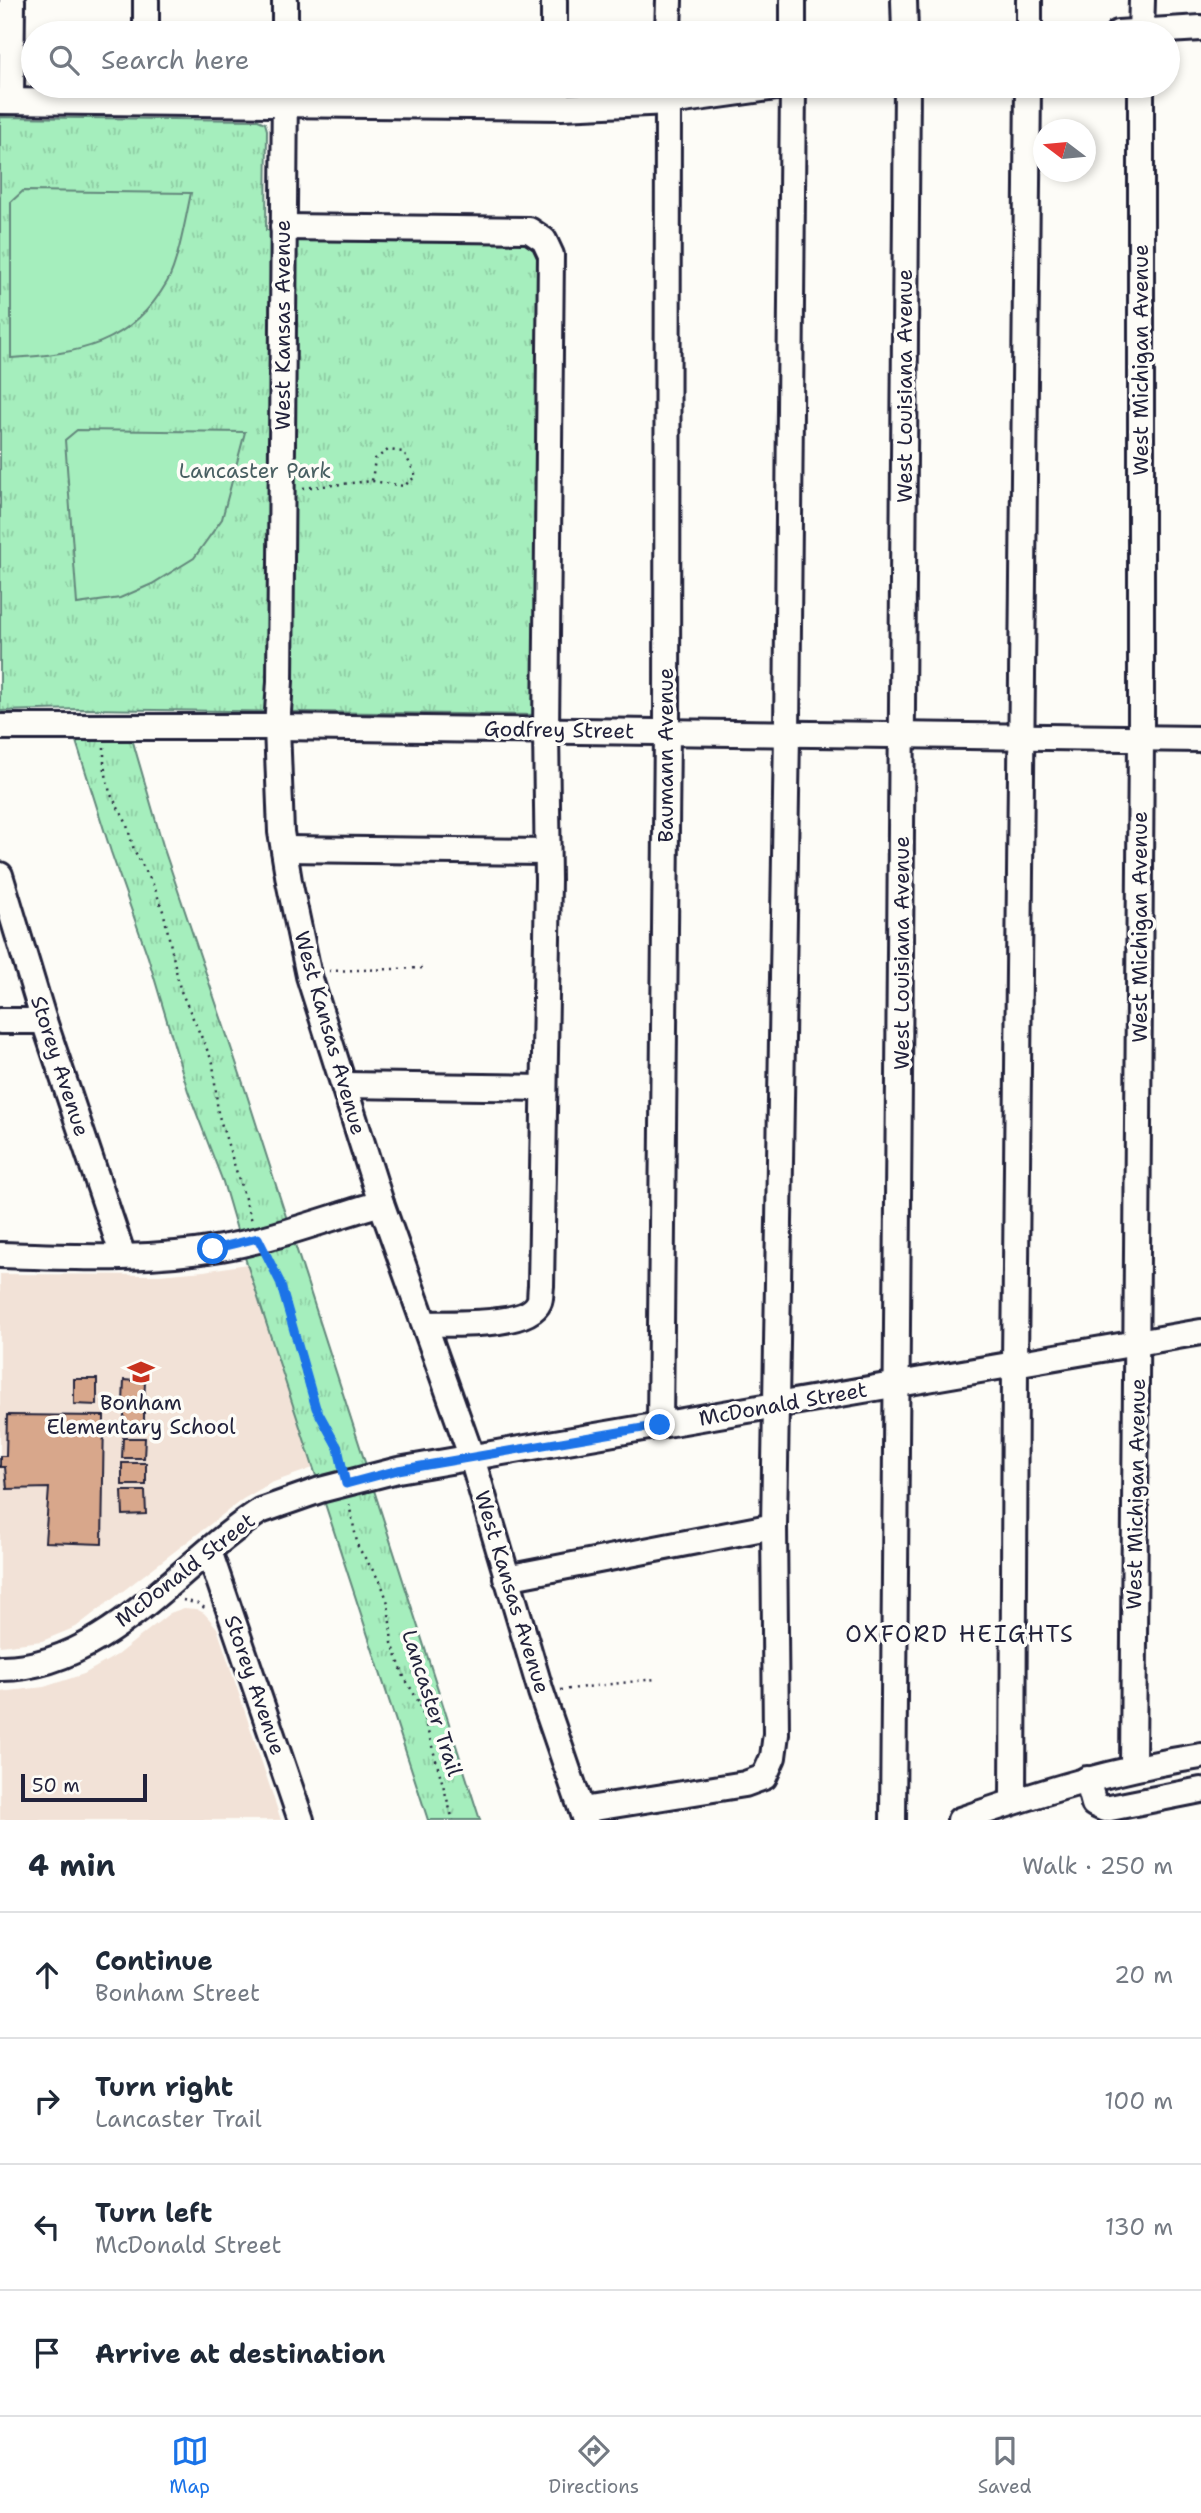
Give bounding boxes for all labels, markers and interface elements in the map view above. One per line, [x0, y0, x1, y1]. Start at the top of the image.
search box [21, 21, 1180, 98]
icon: search [45, 41, 83, 79]
text: Search here [101, 42, 250, 77]
north arrow [1033, 119, 1096, 182]
street label: West Kansas Avenue [269, 220, 297, 430]
street label: West Michigan Avenue [1127, 244, 1155, 476]
street label: West Louisiana Avenue [891, 269, 919, 503]
park label: Lancaster Park [179, 457, 331, 485]
street label: Baumann Avenue [652, 668, 680, 842]
street label: Godfrey Street [484, 715, 634, 745]
street label: West Michigan Avenue [1126, 811, 1154, 1043]
street label: West Louisiana Avenue [888, 836, 916, 1070]
street label: West Kansas Avenue [287, 928, 373, 1138]
street label: Storey Avenue [24, 992, 96, 1140]
route start [197, 1233, 228, 1264]
school or university icon: Bonham Elementary School [126, 1357, 156, 1387]
street label: McDonald Street [697, 1375, 869, 1433]
street label: West Michigan Avenue [1120, 1378, 1152, 1610]
place label: Bonham Elementary School [46, 1389, 236, 1441]
route end [644, 1409, 675, 1440]
street label: West Kansas Avenue [468, 1487, 556, 1697]
street label: McDonald Street [109, 1507, 261, 1633]
street label: Storey Avenue [218, 1611, 292, 1759]
district label: OXFORD HEIGHTS [845, 1619, 1075, 1649]
street label: Lancaster Trail [395, 1626, 469, 1780]
scale bar [21, 1771, 147, 1803]
text: 50 m [32, 1773, 80, 1798]
text: 4 min [28, 1845, 115, 1886]
text: Walk · 250 m [1022, 1851, 1173, 1881]
text: Continue [95, 1943, 213, 1978]
icon: ahead [28, 1956, 66, 1994]
text: 20 m [1114, 1960, 1173, 1990]
text: Bonham Street [95, 1978, 260, 2008]
text: Turn right [95, 2069, 233, 2104]
icon: right [28, 2082, 66, 2120]
text: 100 m [1104, 2086, 1173, 2116]
text: Lancaster Trail [95, 2104, 262, 2134]
text: Turn left [95, 2195, 212, 2230]
icon: left [28, 2208, 66, 2246]
text: 130 m [1105, 2212, 1173, 2242]
text: McDonald Street [95, 2230, 282, 2260]
icon: arrive [28, 2334, 66, 2372]
text: Arrive at destination [95, 2336, 385, 2371]
tab: Map [169, 2432, 210, 2499]
tab: Directions [549, 2432, 639, 2499]
tab: Saved [978, 2432, 1032, 2499]

